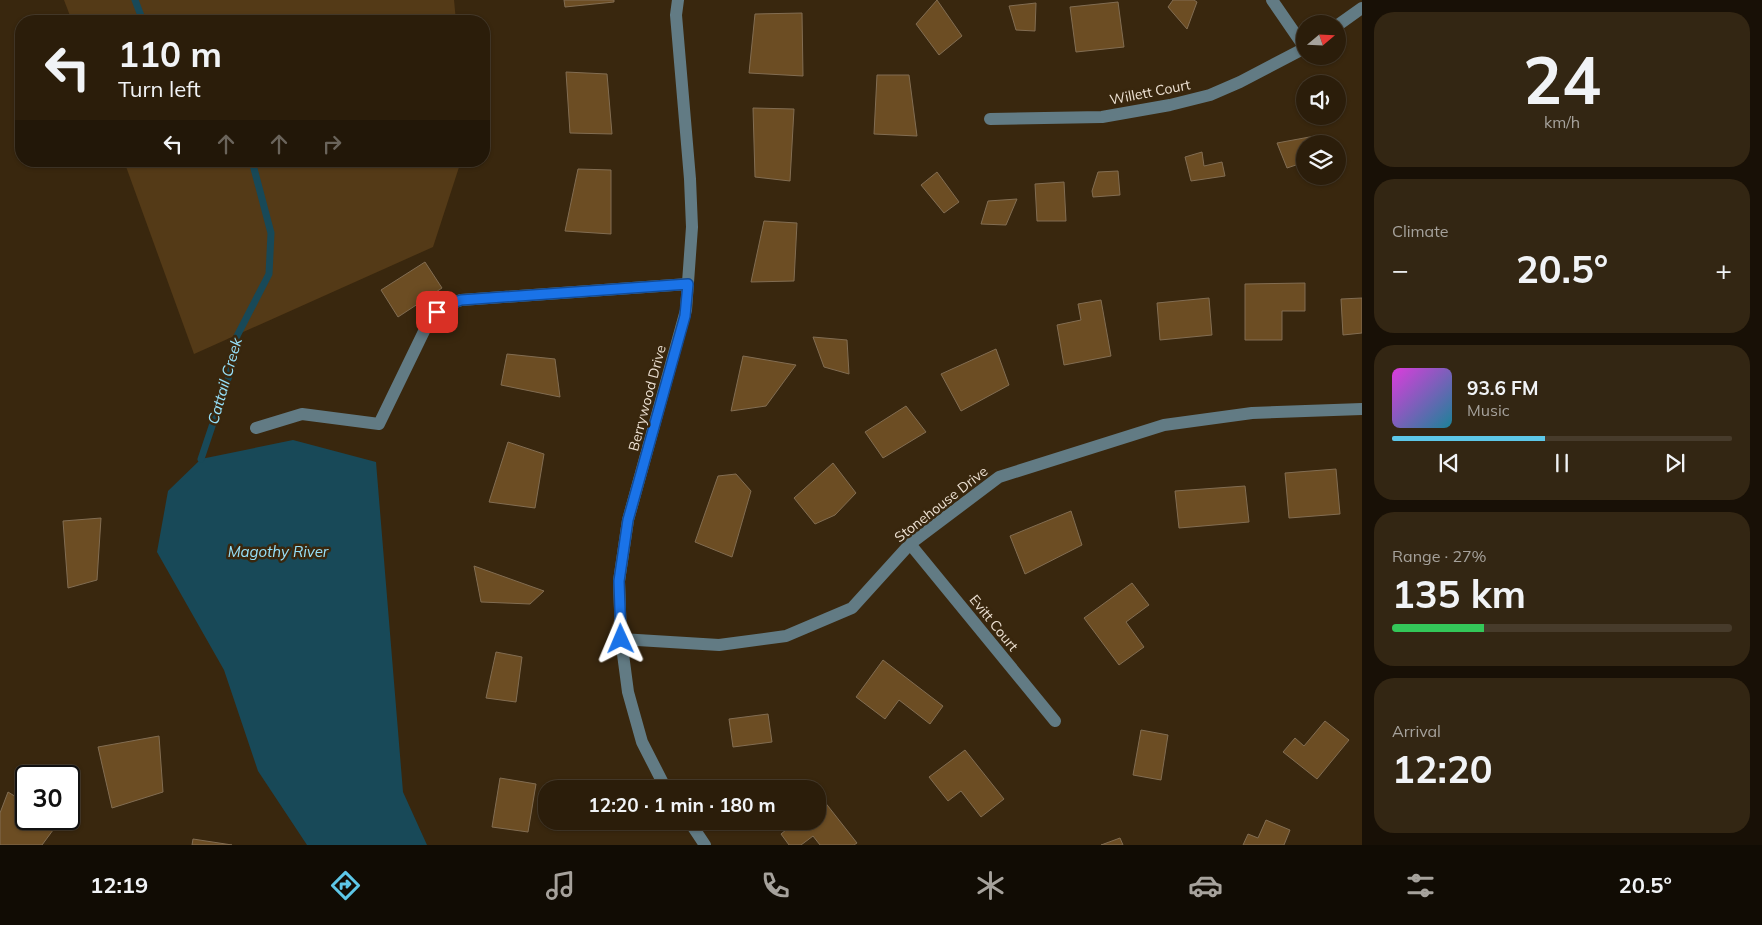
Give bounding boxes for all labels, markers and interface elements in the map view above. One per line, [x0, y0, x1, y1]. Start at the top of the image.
north arrow [1296, 15, 1346, 65]
map controls [1296, 15, 1346, 185]
text: 110 m [118, 32, 222, 76]
icon: left [35, 35, 100, 100]
text: 24 [1523, 39, 1601, 120]
text: Turn left [118, 75, 201, 103]
street label: Willett Court [1108, 75, 1192, 109]
button: sound [1296, 75, 1346, 125]
text: km/h [1544, 112, 1580, 132]
icon: left [159, 130, 187, 158]
icon: ahead [212, 130, 240, 158]
icon: ahead [265, 130, 293, 158]
icon: right [318, 130, 346, 158]
button: layers [1296, 135, 1346, 185]
text: Climate [1392, 221, 1448, 241]
text: 20.5° [1516, 245, 1608, 293]
text: − [1392, 252, 1409, 287]
text: + [1715, 252, 1732, 287]
pin [416, 291, 458, 333]
icon: arrive [423, 298, 451, 326]
water label: Cattail Creek [203, 334, 246, 426]
street label: Berrywood Drive [624, 343, 670, 453]
text: 93.6 FM [1467, 376, 1539, 400]
text: Music [1467, 400, 1510, 420]
icon: previous [1435, 449, 1463, 477]
icon: pause [1548, 449, 1576, 477]
icon: next [1661, 449, 1689, 477]
street label: Stonehouse Drive [891, 462, 991, 546]
water label: Magothy River [228, 542, 329, 561]
text: Range · 27% [1392, 546, 1487, 566]
text: 135 km [1392, 570, 1526, 618]
street label: Evitt Court [966, 591, 1022, 655]
position arrow [594, 612, 646, 664]
text: Arrival [1392, 721, 1441, 741]
text: 12:20 [1392, 745, 1493, 793]
speed limit sign: 30 [15, 765, 80, 830]
text: 12:20 · 1 min · 180 m [588, 793, 776, 817]
icon: directions [328, 868, 363, 903]
icon: music [543, 868, 578, 903]
icon: phone [758, 868, 793, 903]
icon: climate [973, 868, 1008, 903]
icon: car [1188, 868, 1223, 903]
icon: filters [1403, 868, 1438, 903]
text: 12:19 [90, 871, 148, 899]
text: 20.5° [1619, 871, 1672, 899]

